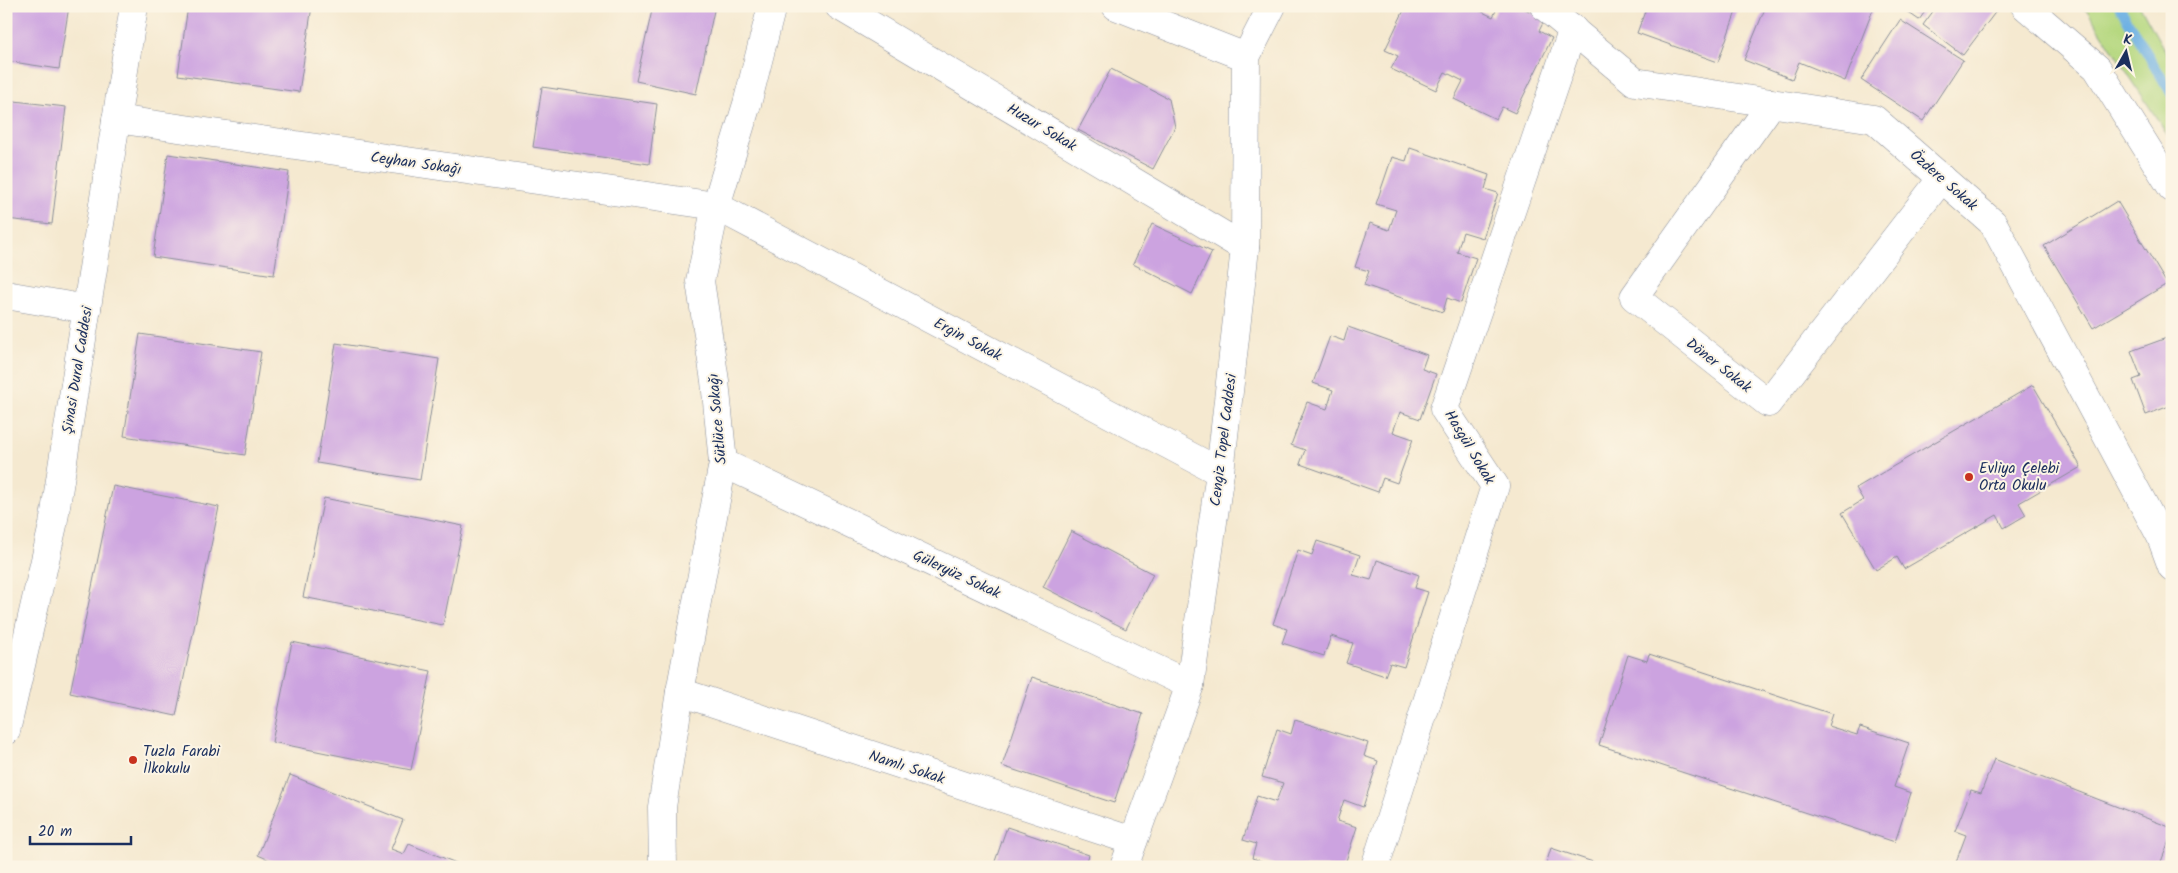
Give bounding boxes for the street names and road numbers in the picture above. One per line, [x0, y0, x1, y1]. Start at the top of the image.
street label: Huzur Sokak [1002, 98, 1082, 159]
street label: Özdere Sokak [1904, 144, 1983, 218]
street label: Ceyhan Sokağı [369, 146, 463, 182]
street label: Şinasi Dural Caddesi [56, 303, 100, 436]
street label: Ergin Sokak [929, 312, 1007, 368]
street label: Döner Sokak [1680, 332, 1757, 400]
street label: Cengiz Topel Caddesi [1204, 371, 1244, 508]
street label: Sütlüce Sokağı [702, 372, 734, 465]
street label: Hasgül Sokak [1437, 406, 1501, 490]
street label: Güleryüz Sokak [909, 544, 1005, 606]
street label: Namlı Sokak [866, 744, 949, 792]

